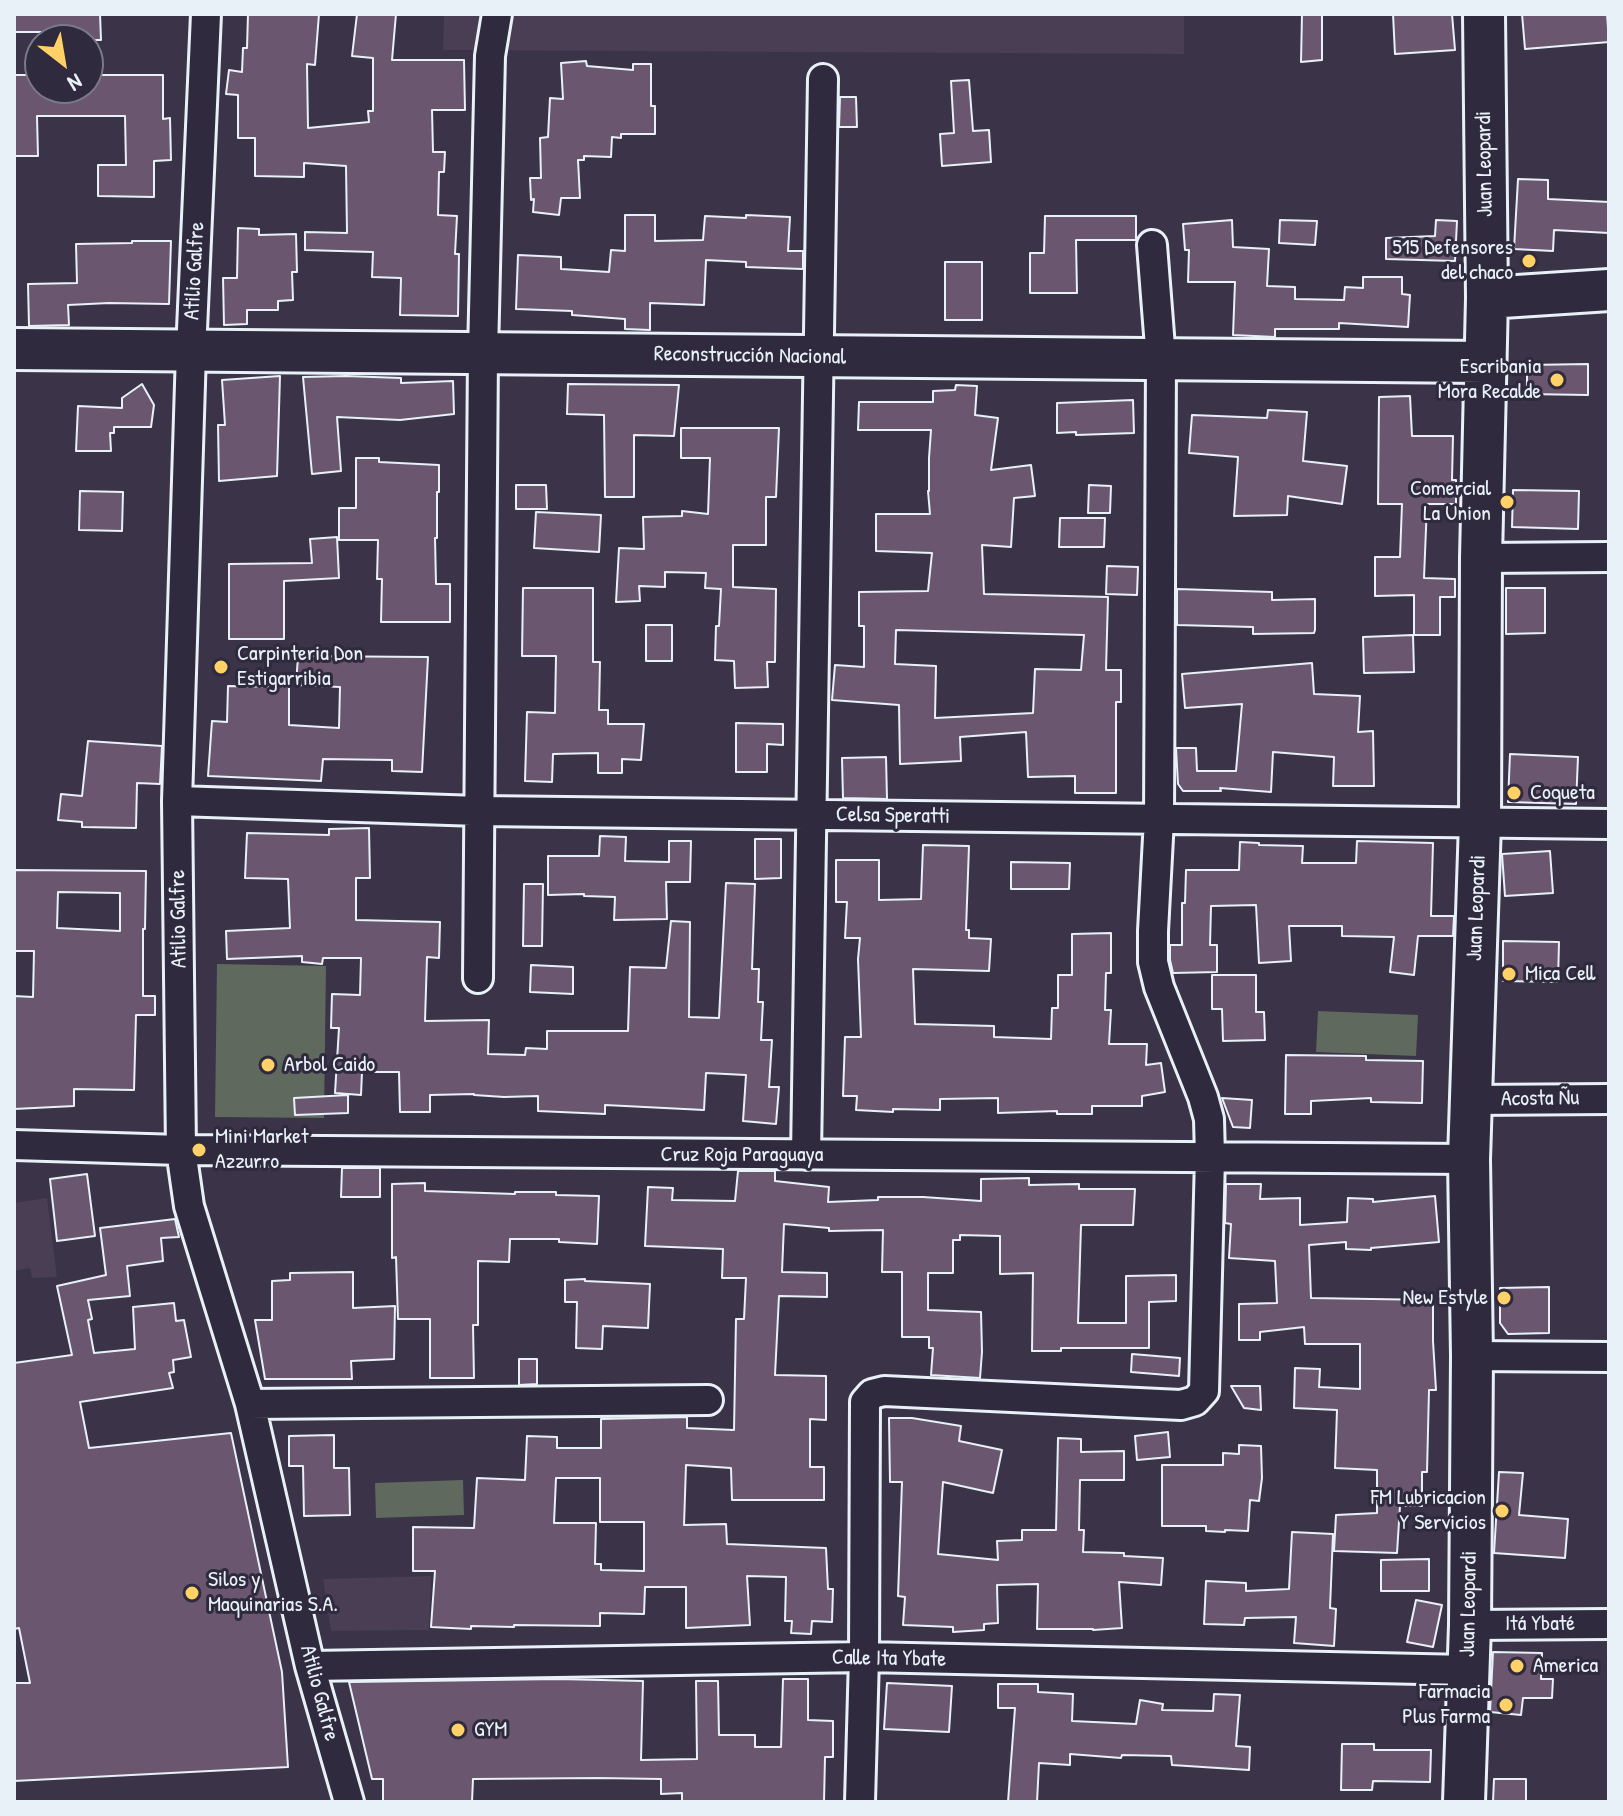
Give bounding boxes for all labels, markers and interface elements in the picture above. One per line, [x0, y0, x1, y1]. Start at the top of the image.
north arrow [24, 24, 104, 104]
text: N [63, 67, 88, 99]
street label: Juan Leopardi [1471, 111, 1499, 217]
street label: Atilio Galfre [179, 221, 211, 321]
place label: 515 Defensores del chaco [1393, 235, 1513, 286]
marker: 515 Defensores del chaco [1520, 252, 1538, 270]
street label: Reconstrucción Nacional [654, 341, 846, 371]
place label: Escribania Mora Recalde [1438, 354, 1541, 406]
marker: Escribania Mora Recalde [1548, 371, 1566, 389]
place label: Comercial La Union [1410, 476, 1491, 528]
marker: Comercial La Union [1498, 493, 1516, 511]
place label: Carpinteria Don Estigarribia [237, 641, 363, 692]
marker: Carpinteria Don Estigarribia [212, 658, 230, 676]
place label: Coqueta [1530, 780, 1595, 806]
marker: Coqueta [1505, 784, 1523, 802]
street label: Celsa Speratti [836, 802, 950, 830]
street label: Juan Leopardi [1462, 854, 1492, 962]
street label: Atilio Galfre [165, 870, 193, 968]
place label: Mica Cell [1525, 961, 1596, 987]
marker: Mica Cell [1500, 965, 1518, 983]
place label: Arbol Caido [284, 1052, 375, 1078]
marker: Arbol Caido [259, 1056, 277, 1074]
street label: Acosta Ñu [1501, 1085, 1579, 1113]
place label: Mini Market Azzurro [215, 1124, 309, 1176]
marker: Mini Market Azzurro [190, 1141, 208, 1159]
street label: Cruz Roja Paraguaya [661, 1142, 823, 1168]
place label: New Estyle [1403, 1285, 1488, 1311]
marker: New Estyle [1495, 1289, 1513, 1307]
place label: FM Lubricacion Y Servicios [1371, 1485, 1486, 1536]
marker: FM Lubricacion Y Servicios [1493, 1502, 1511, 1520]
street label: Juan Leopardi [1455, 1551, 1483, 1657]
place label: Silos y Maquinarias S.A. [208, 1567, 338, 1618]
marker: Silos y Maquinarias S.A. [183, 1584, 201, 1602]
street label: Itá Ybaté [1505, 1611, 1575, 1637]
street label: Atilio Galfre [294, 1642, 344, 1744]
street label: Calle Ita Ybate [832, 1645, 946, 1673]
place label: America [1533, 1653, 1598, 1679]
marker: America [1508, 1657, 1526, 1675]
place label: Farmacia Plus Farma [1402, 1679, 1490, 1730]
marker: Farmacia Plus Farma [1497, 1696, 1515, 1714]
place label: GYM [474, 1717, 507, 1743]
marker: GYM [449, 1721, 467, 1739]

